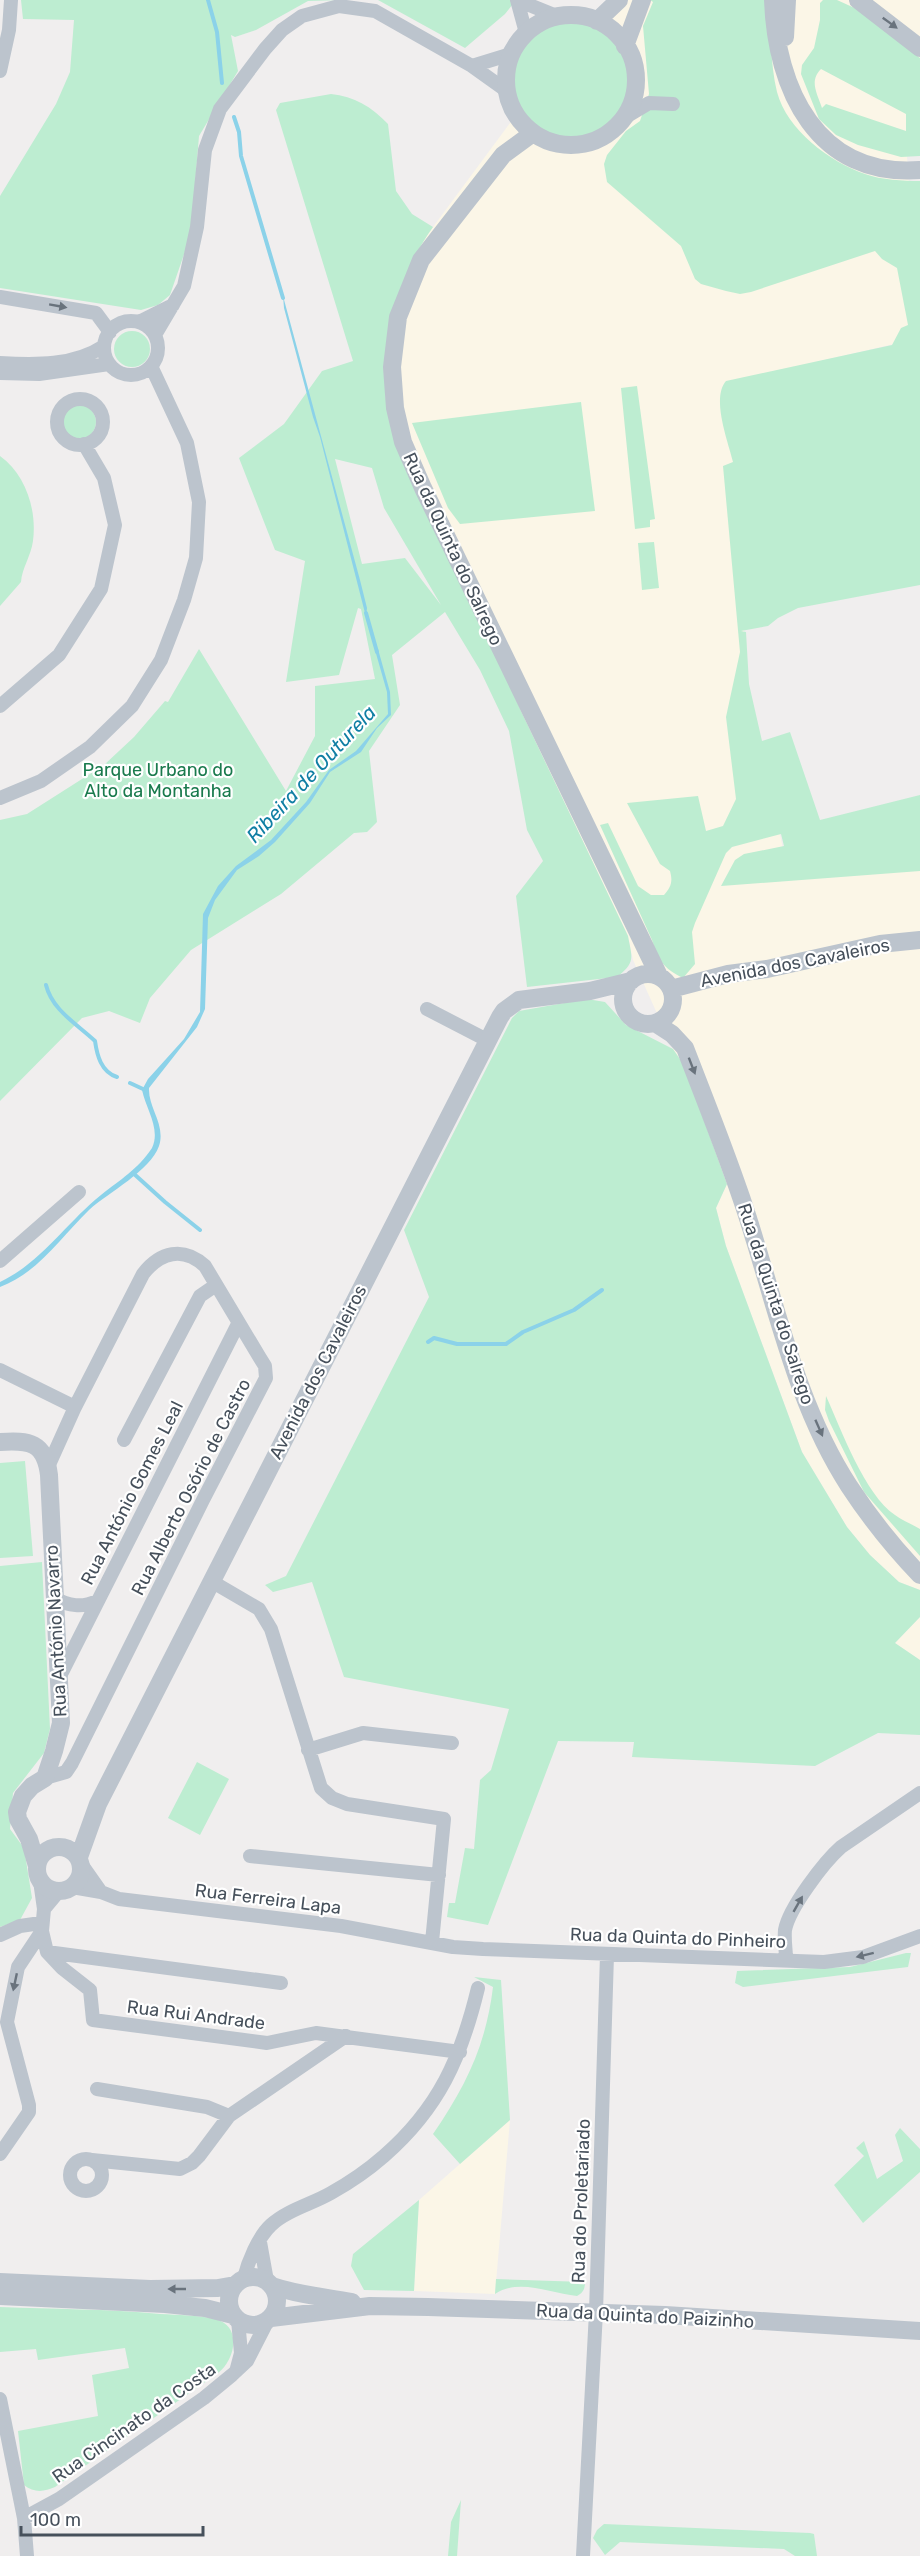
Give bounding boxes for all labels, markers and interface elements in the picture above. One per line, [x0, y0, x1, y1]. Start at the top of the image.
one-way arrow [882, 17, 897, 29]
one-way arrow [48, 302, 67, 311]
street label: Rua da Quinta do Salrego [399, 449, 507, 649]
water label: Ribeira de Outurela [241, 700, 381, 848]
park label: Parque Urbano do Alto da Montanha [83, 759, 233, 802]
street label: Avenida dos Cavaleiros [698, 934, 892, 992]
one-way arrow [688, 1057, 697, 1075]
street label: Rua da Quinta do Salrego [733, 1201, 819, 1407]
street label: Avenida dos Cavaleiros [265, 1281, 371, 1463]
street label: Rua Alberto Osório de Castro [127, 1375, 255, 1599]
street label: Rua António Gomes Leal [76, 1397, 188, 1589]
one-way arrow [815, 1419, 825, 1437]
street label: Rua António Navarro [41, 1544, 71, 1718]
street label: Rua Ferreira Lapa [194, 1879, 342, 1919]
one-way arrow [793, 1896, 804, 1912]
street label: Rua da Quinta do Pinheiro [570, 1923, 786, 1953]
one-way arrow [856, 1951, 874, 1961]
one-way arrow [10, 1973, 19, 1992]
street label: Rua Rui Andrade [126, 1996, 266, 2034]
street label: Rua do Proletariado [567, 2118, 595, 2284]
one-way arrow [168, 2284, 187, 2294]
street label: Rua da Quinta do Paizinho [535, 2299, 755, 2333]
street label: Rua Cincinato da Costa [48, 2358, 220, 2488]
scale bar [21, 2499, 202, 2537]
text: 100 m [30, 2509, 81, 2531]

